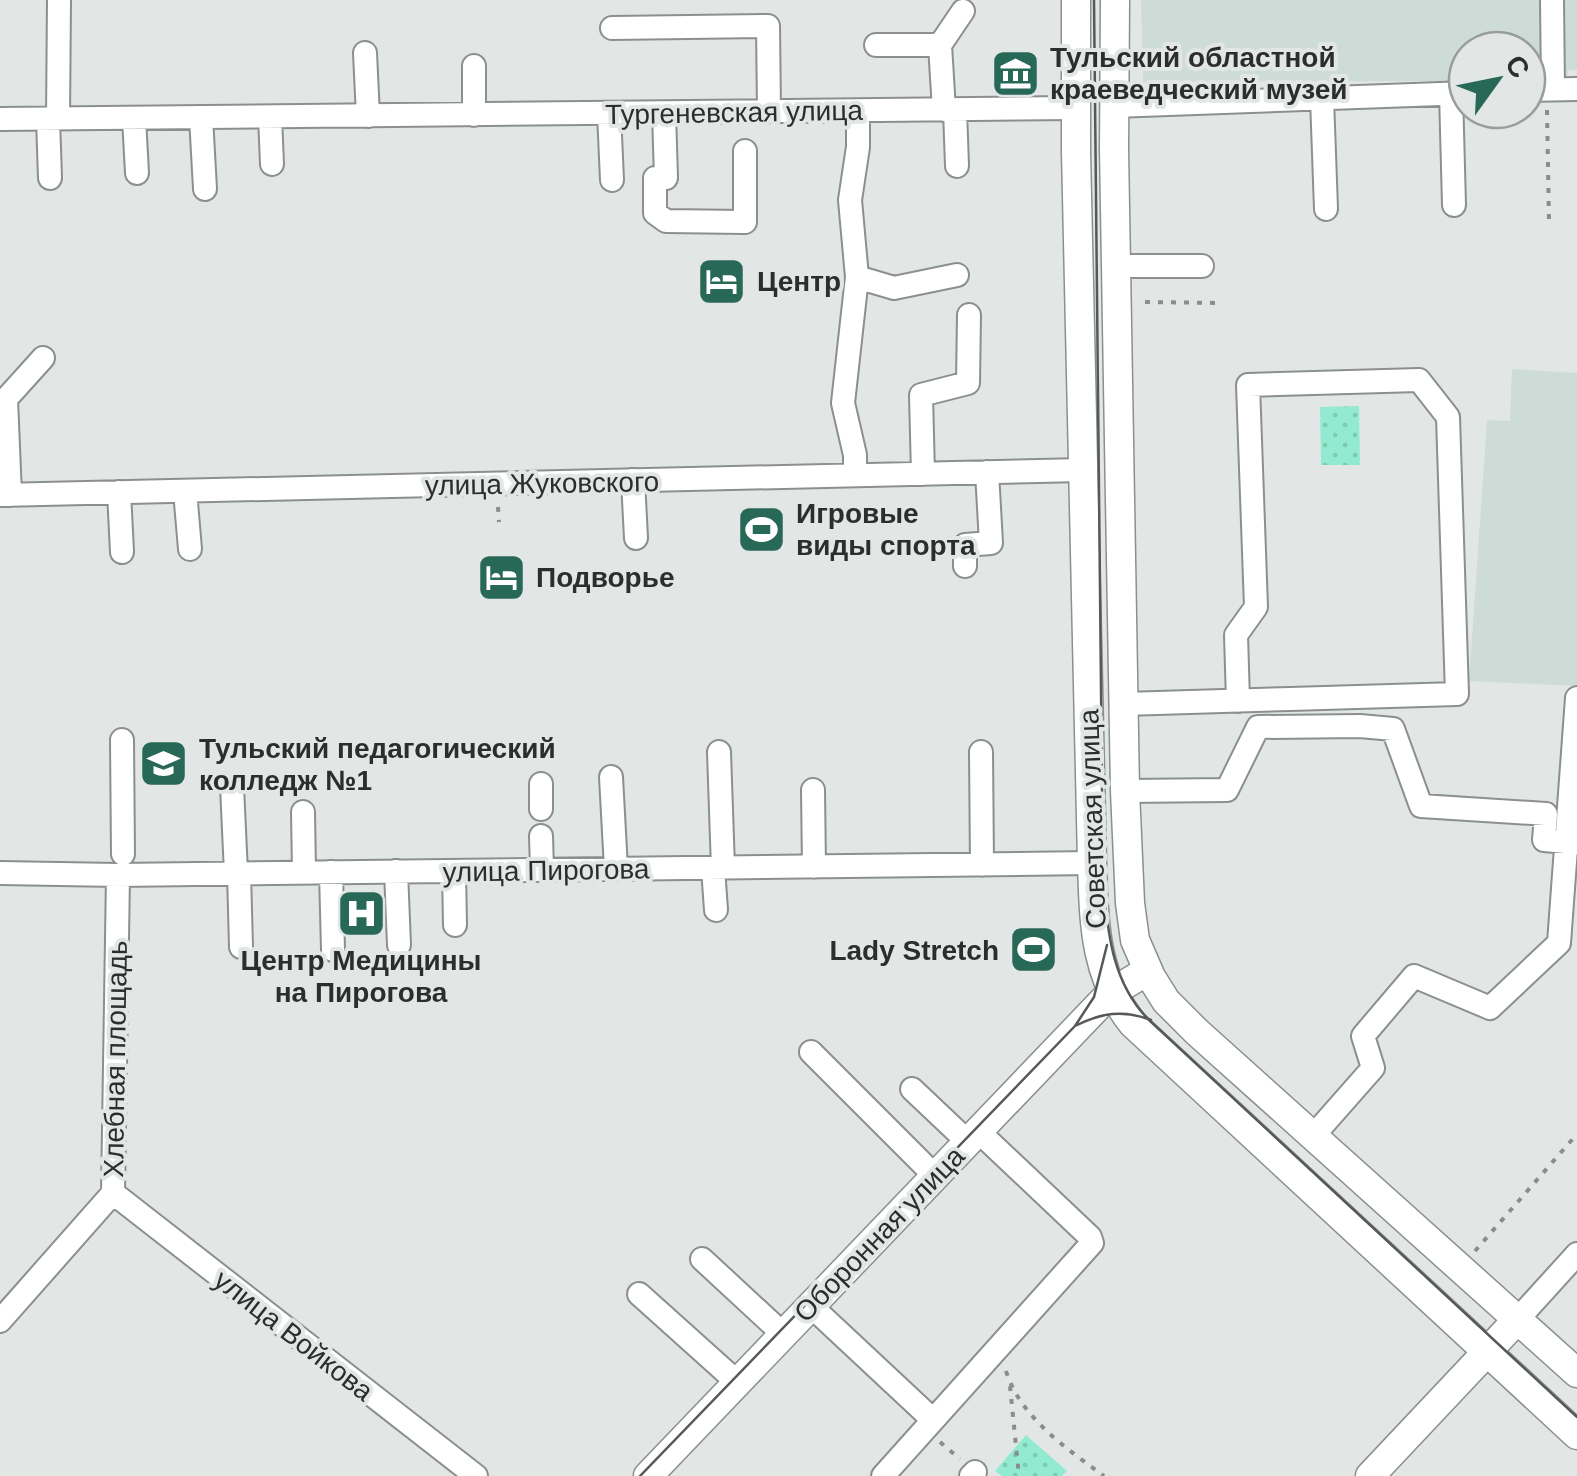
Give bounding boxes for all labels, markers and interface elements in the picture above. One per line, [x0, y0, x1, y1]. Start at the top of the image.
north arrow [1447, 30, 1547, 130]
place label: Тульский областной краеведческий музей [1050, 42, 1348, 105]
museum icon: Тульский областной краеведческий музей [989, 47, 1041, 99]
text: С [1499, 50, 1536, 84]
street label: Тургеневская улица [605, 95, 864, 130]
hotel icon: Центр [696, 255, 748, 307]
place label: Центр [757, 266, 841, 297]
street label: улица Жуковского [425, 466, 659, 501]
place label: Игровые виды спорта [796, 498, 976, 561]
sports icon: Игровые виды спорта [735, 503, 787, 555]
hotel icon: Подворье [475, 551, 527, 603]
place label: Подворье [536, 562, 674, 593]
street label: Советская улица [1073, 708, 1112, 929]
place label: Тульский педагогический колледж №1 [199, 733, 556, 796]
school or university icon: Тульский педагогический колледж №1 [138, 738, 190, 790]
street label: улица Пирогова [442, 853, 650, 888]
hospital icon: Центр Медицины на Пирогова [335, 887, 387, 939]
sports icon: Lady Stretch [1008, 924, 1060, 976]
place label: Lady Stretch [829, 935, 999, 966]
street label: Хлебная площадь [98, 940, 133, 1178]
place label: Центр Медицины на Пирогова [240, 945, 482, 1008]
street label: Оборонная улица [788, 1140, 971, 1328]
street label: улица Войкова [208, 1264, 380, 1407]

